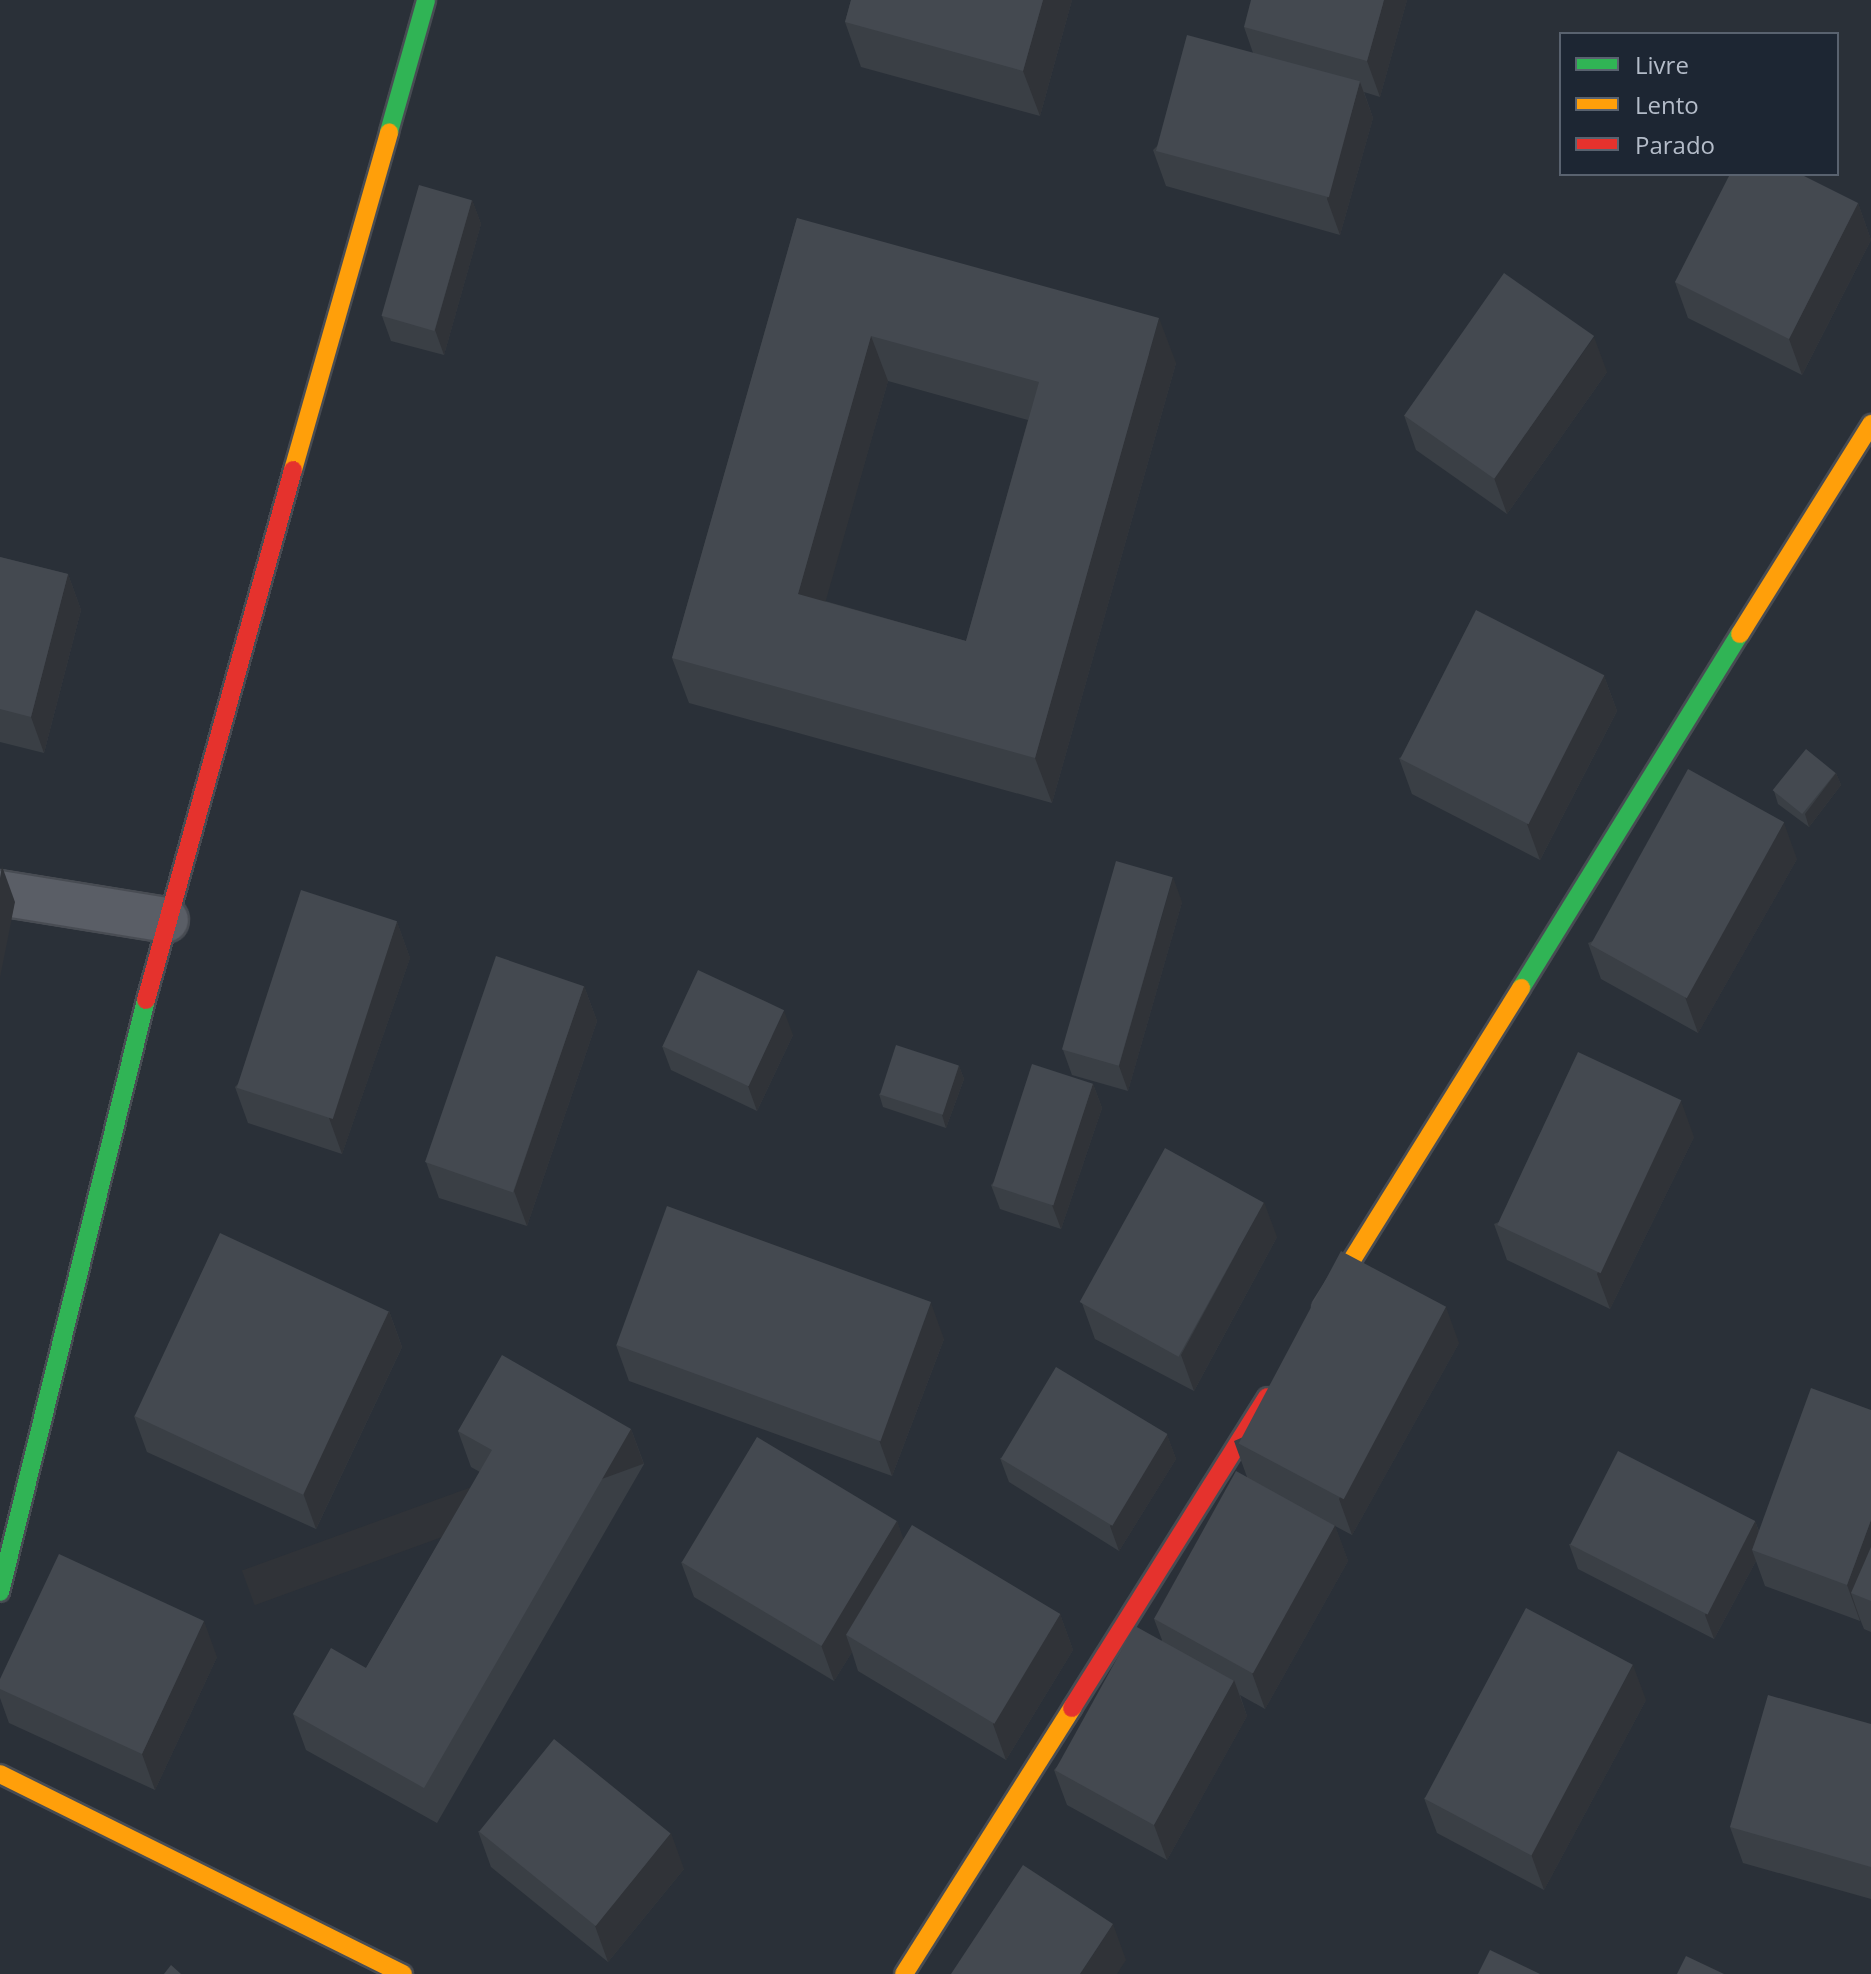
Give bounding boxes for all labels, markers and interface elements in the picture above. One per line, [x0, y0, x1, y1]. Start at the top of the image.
legend [1559, 32, 1839, 176]
text: Livre [1635, 48, 1689, 81]
text: Lento [1635, 88, 1699, 121]
text: Parado [1635, 128, 1715, 161]

